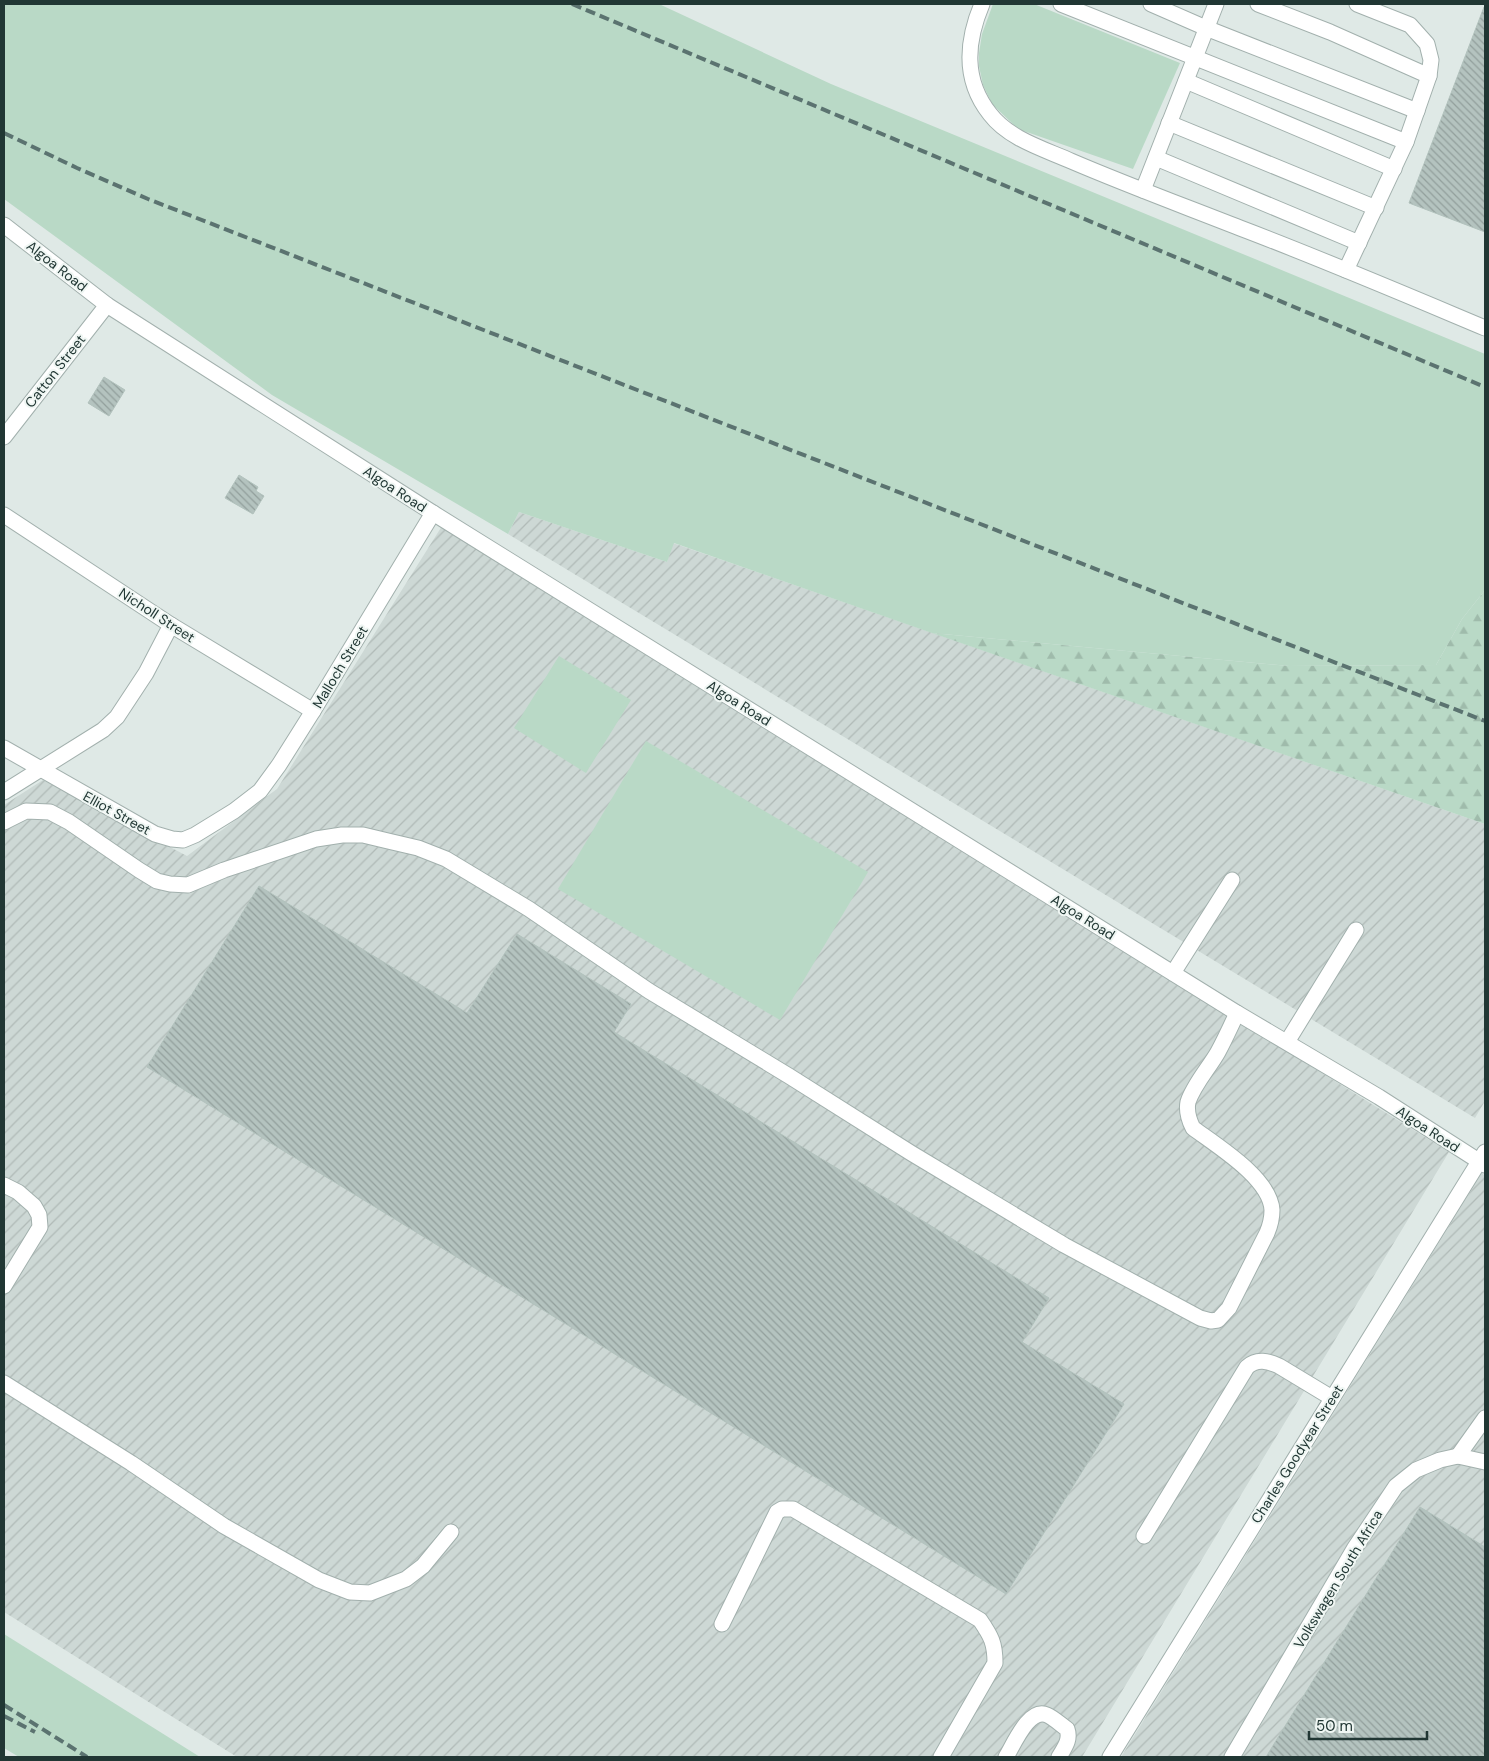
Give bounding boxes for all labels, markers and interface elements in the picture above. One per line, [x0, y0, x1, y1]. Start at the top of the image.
street label: Algoa Road [23, 237, 91, 295]
street label: Catton Street [21, 331, 89, 411]
street label: Algoa Road [360, 462, 430, 516]
street label: Nicholl Street [116, 584, 198, 646]
street label: Malloch Street [308, 622, 372, 712]
street label: Algoa Road [704, 676, 774, 730]
street label: Elliot Street [80, 787, 154, 839]
street label: Algoa Road [1048, 890, 1118, 944]
street label: Algoa Road [1393, 1102, 1463, 1156]
street label: Charles Goodyear Street [1247, 1381, 1347, 1527]
street label: Volkswagen South Africa [1290, 1507, 1386, 1651]
scale bar [1309, 1708, 1426, 1740]
text: 50 m [1316, 1716, 1353, 1736]

